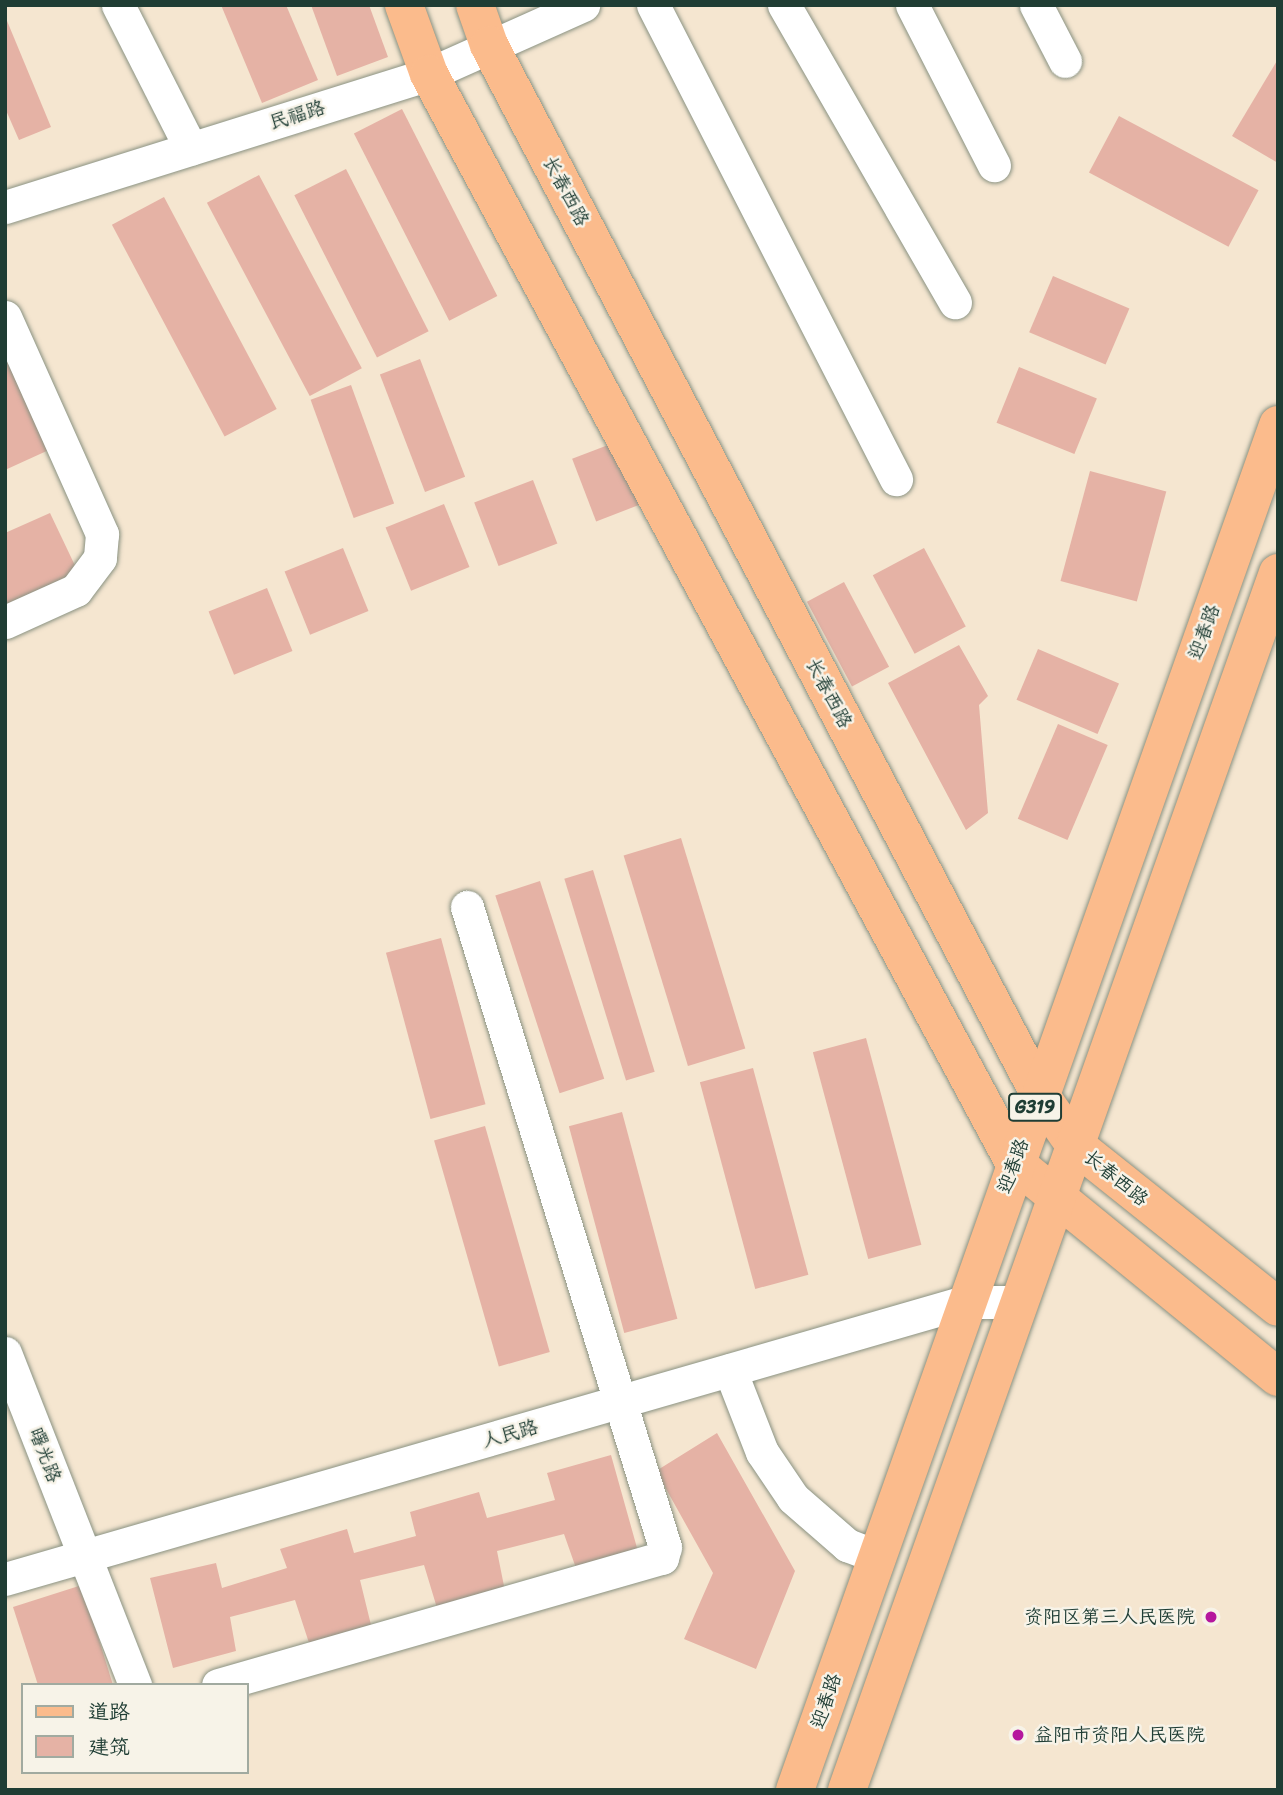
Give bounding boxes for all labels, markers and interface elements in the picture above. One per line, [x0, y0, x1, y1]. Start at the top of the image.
street label: 民福路 [266, 96, 328, 134]
street label: 长春西路 [538, 152, 594, 230]
street label: 迎春路 [1184, 601, 1224, 663]
street label: 长春西路 [801, 654, 857, 732]
road number: G319 [1007, 1092, 1063, 1122]
street label: 迎春路 [993, 1135, 1033, 1197]
street label: 长春西路 [1079, 1145, 1153, 1211]
street label: 人民路 [479, 1415, 541, 1453]
street label: 曙光路 [24, 1424, 66, 1486]
place label: 资阳区第三人民医院 [1024, 1606, 1195, 1628]
marker: 资阳区第三人民医院 [1201, 1607, 1221, 1627]
street label: 迎春路 [806, 1670, 846, 1732]
legend [21, 1683, 248, 1774]
text: 道路 [88, 1693, 130, 1731]
place label: 益阳市资阳人民医院 [1034, 1724, 1205, 1746]
marker: 益阳市资阳人民医院 [1008, 1725, 1028, 1745]
text: 建筑 [88, 1728, 130, 1766]

